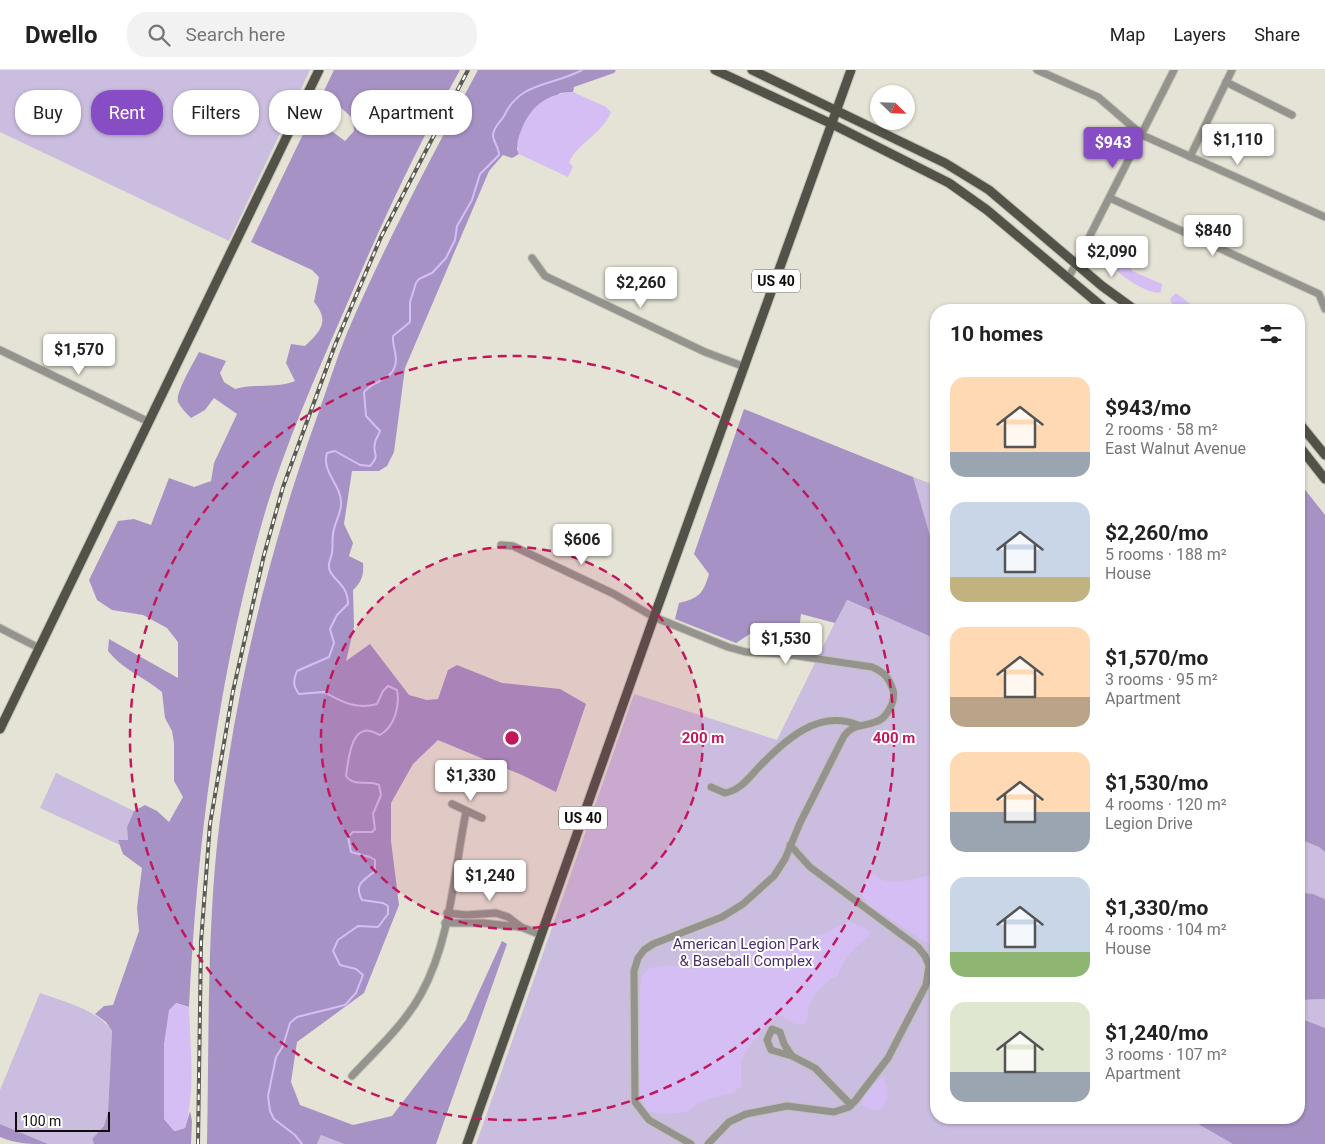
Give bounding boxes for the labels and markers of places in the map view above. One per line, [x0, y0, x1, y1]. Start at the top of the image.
pin: $1,110 [1197, 124, 1279, 166]
pin: $943 [1083, 126, 1143, 169]
pin: $840 [1183, 214, 1243, 257]
pin: $2,090 [1071, 236, 1153, 278]
pin: $2,260 [600, 266, 682, 309]
pin: $1,570 [38, 334, 120, 376]
pin: $606 [552, 524, 612, 566]
pin: $1,530 [745, 622, 827, 665]
centre of rings [503, 729, 521, 747]
pin: $1,330 [430, 760, 512, 802]
pin: $1,240 [449, 860, 531, 902]

